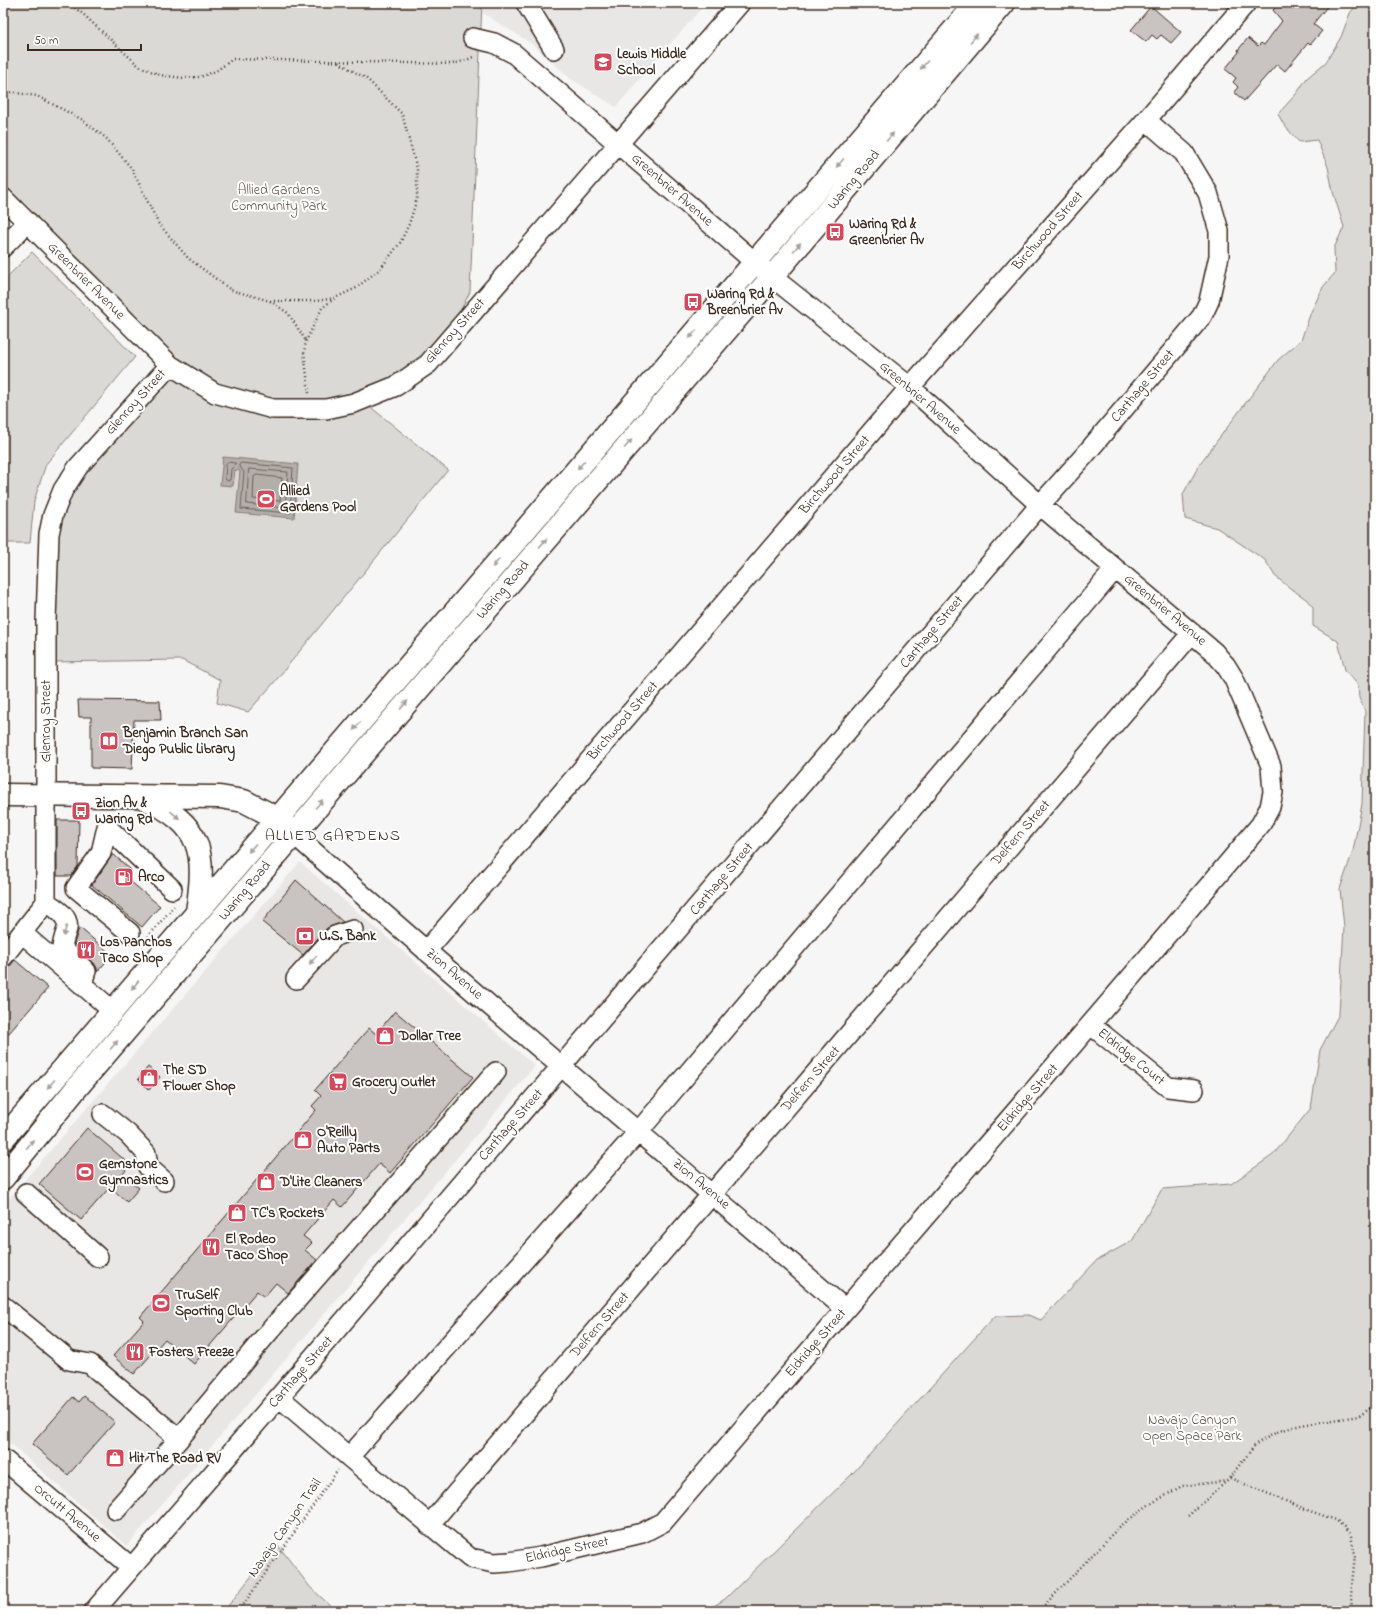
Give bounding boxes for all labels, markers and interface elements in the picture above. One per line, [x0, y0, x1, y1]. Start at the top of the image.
scale bar [28, 26, 141, 52]
text: 50 m [34, 32, 58, 50]
one-way arrow [970, 33, 979, 43]
place label: Lewis Middle School [617, 44, 687, 81]
school or university icon: Lewis Middle School [592, 51, 614, 73]
one-way arrow [920, 59, 929, 70]
one-way arrow [886, 132, 895, 143]
street label: Waring Road [823, 145, 886, 215]
street label: Greenbrier Avenue [626, 148, 718, 232]
one-way arrow [835, 158, 844, 169]
park label: Allied Gardens Community Park [231, 180, 328, 218]
street label: Birchwood Street [1007, 186, 1089, 276]
place label: Waring Rd & Greenbrier Av [849, 214, 925, 251]
bus stop icon: Waring Rd & Greenbrier Av [824, 221, 846, 243]
street label: Greenbrier Avenue [42, 237, 130, 325]
one-way arrow [793, 242, 802, 253]
place label: Waring Rd & Breenbrier Av [706, 284, 783, 321]
bus stop icon: Waring Rd & Breenbrier Av [682, 291, 704, 313]
street label: Glenroy Street [420, 293, 491, 369]
one-way arrow [689, 329, 698, 340]
street label: Carthage Street [1106, 345, 1181, 428]
street label: Greenbrier Avenue [874, 356, 966, 440]
street label: Glenroy Street [101, 364, 172, 440]
street label: Birchwood Street [794, 430, 876, 520]
one-way arrow [624, 439, 633, 450]
one-way arrow [577, 460, 586, 470]
place label: Allied Gardens Pool [280, 481, 357, 518]
sports icon: Allied Gardens Pool [255, 488, 277, 510]
one-way arrow [539, 538, 548, 548]
street label: Waring Road [471, 556, 536, 625]
one-way arrow [492, 558, 501, 569]
street label: Greenbrier Avenue [1119, 569, 1212, 652]
street label: Carthage Street [895, 591, 970, 674]
street label: Birchwood Street [582, 676, 664, 766]
street label: Glenroy Street [36, 679, 58, 762]
one-way arrow [399, 701, 408, 710]
one-way arrow [353, 721, 362, 730]
place label: Benjamin Branch San Diego Public Library [122, 723, 248, 762]
library icon: Benjamin Branch San Diego Public Library [98, 730, 120, 752]
place label: Zion Av & Waring Rd [95, 793, 153, 832]
street label: Delfern Street [986, 795, 1056, 871]
one-way arrow [315, 799, 324, 809]
bus stop icon: Zion Av & Waring Rd [70, 800, 92, 822]
one-way arrow [170, 811, 181, 820]
district label: ALLIED GARDENS [265, 824, 401, 848]
street label: Carthage Street [685, 838, 760, 921]
one-way arrow [247, 843, 256, 853]
street label: Waring Road [214, 856, 277, 926]
fuel station icon: Arco [113, 866, 135, 888]
place label: Arco [138, 867, 164, 888]
one-way arrow [62, 925, 68, 937]
bank icon: U.S. Bank [294, 925, 316, 947]
place label: U.S. Bank [319, 926, 377, 947]
place label: Los Panchos Taco Shop [100, 932, 172, 969]
restaurant icon: Los Panchos Taco Shop [75, 939, 97, 961]
street label: Zion Avenue [421, 943, 488, 1005]
one-way arrow [308, 955, 317, 966]
one-way arrow [131, 979, 140, 990]
street label: Eldridge Court [1092, 1023, 1169, 1092]
shop icon: Dollar Tree [374, 1025, 396, 1047]
place label: Dollar Tree [398, 1026, 462, 1047]
one-way arrow [109, 1039, 118, 1050]
street label: Delfern Street [776, 1041, 846, 1117]
street label: Eldridge Street [992, 1059, 1065, 1138]
place label: The SD Flower Shop [162, 1060, 236, 1097]
shop icon: The SD Flower Shop [138, 1067, 160, 1089]
supermarket icon: Grocery Outlet [327, 1071, 349, 1093]
place label: Grocery Outlet [352, 1072, 436, 1095]
one-way arrow [47, 1079, 56, 1088]
street label: Carthage Street [474, 1084, 549, 1166]
place label: O'Reilly Auto Parts [317, 1122, 380, 1159]
shop icon: O'Reilly Auto Parts [292, 1129, 314, 1151]
one-way arrow [26, 1139, 35, 1150]
street label: Zion Avenue [667, 1153, 735, 1215]
place label: Gemstone Gymnastics [99, 1154, 169, 1193]
sports icon: Gemstone Gymnastics [74, 1161, 96, 1183]
shop icon: D'Lite Cleaners [255, 1171, 277, 1193]
place label: D'Lite Cleaners [279, 1172, 362, 1193]
shop icon: TC's Rockets [226, 1202, 248, 1224]
place label: TC's Rockets [251, 1203, 324, 1224]
place label: El Rodeo Taco Shop [225, 1229, 288, 1266]
restaurant icon: El Rodeo Taco Shop [200, 1236, 222, 1258]
place label: TruSelf Sporting Club [175, 1285, 253, 1324]
street label: Delfern Street [565, 1287, 635, 1363]
sports icon: TruSelf Sporting Club [150, 1292, 172, 1314]
street label: Eldridge Street [780, 1304, 853, 1383]
street label: Carthage Street [264, 1331, 339, 1413]
restaurant icon: Fosters Freeze [124, 1341, 146, 1363]
place label: Fosters Freeze [148, 1342, 235, 1363]
park label: Navajo Canyon Open Space Park [1143, 1410, 1242, 1447]
shop icon: Hit The Road RV [104, 1447, 126, 1469]
place label: Hit The Road RV [129, 1448, 221, 1469]
street label: Navajo Canyon Trail [243, 1474, 328, 1582]
street label: Orcutt Avenue [29, 1478, 106, 1548]
street label: Eldridge Street [523, 1531, 611, 1570]

